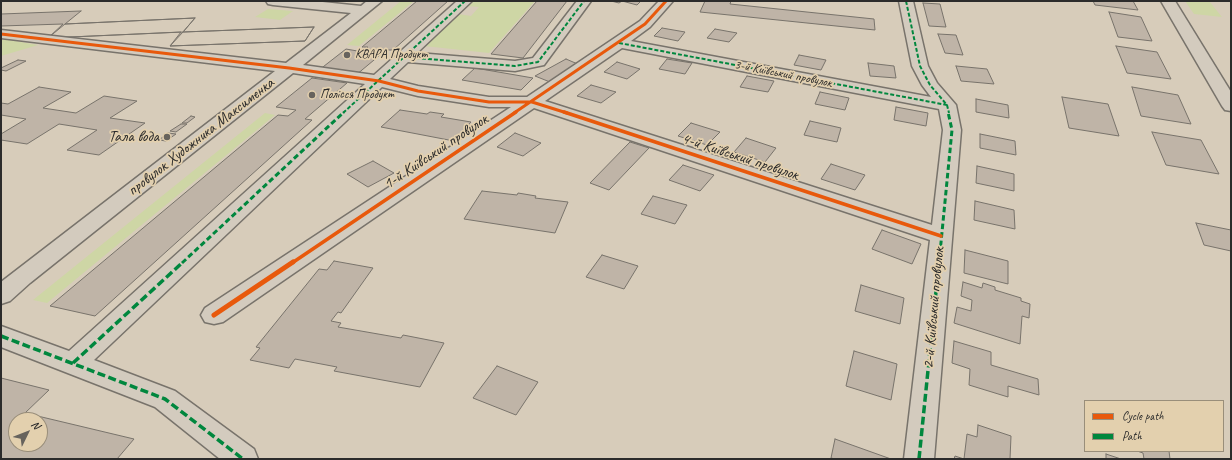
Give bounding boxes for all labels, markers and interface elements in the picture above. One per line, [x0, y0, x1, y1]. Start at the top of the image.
place label: КВАРА Продукт [355, 47, 427, 63]
marker: КВАРА Продукт [342, 50, 352, 60]
street label: 3-й Київський провулок [733, 57, 833, 91]
street label: провулок Художника Максименка [124, 74, 278, 200]
place label: Полісся Продукт [320, 87, 394, 103]
marker: Полісся Продукт [307, 90, 317, 100]
street label: 1-й Київський провулок [380, 110, 492, 194]
place label: Тала вода [108, 127, 159, 147]
street label: 4-й Київський провулок [679, 129, 801, 185]
marker: Тала вода [162, 132, 172, 142]
street label: 2-й Київський провулок [919, 246, 949, 370]
legend [1084, 400, 1224, 452]
text: Cycle path [1122, 408, 1164, 424]
north arrow [8, 412, 48, 452]
text: N [29, 417, 43, 432]
text: Path [1122, 428, 1142, 444]

